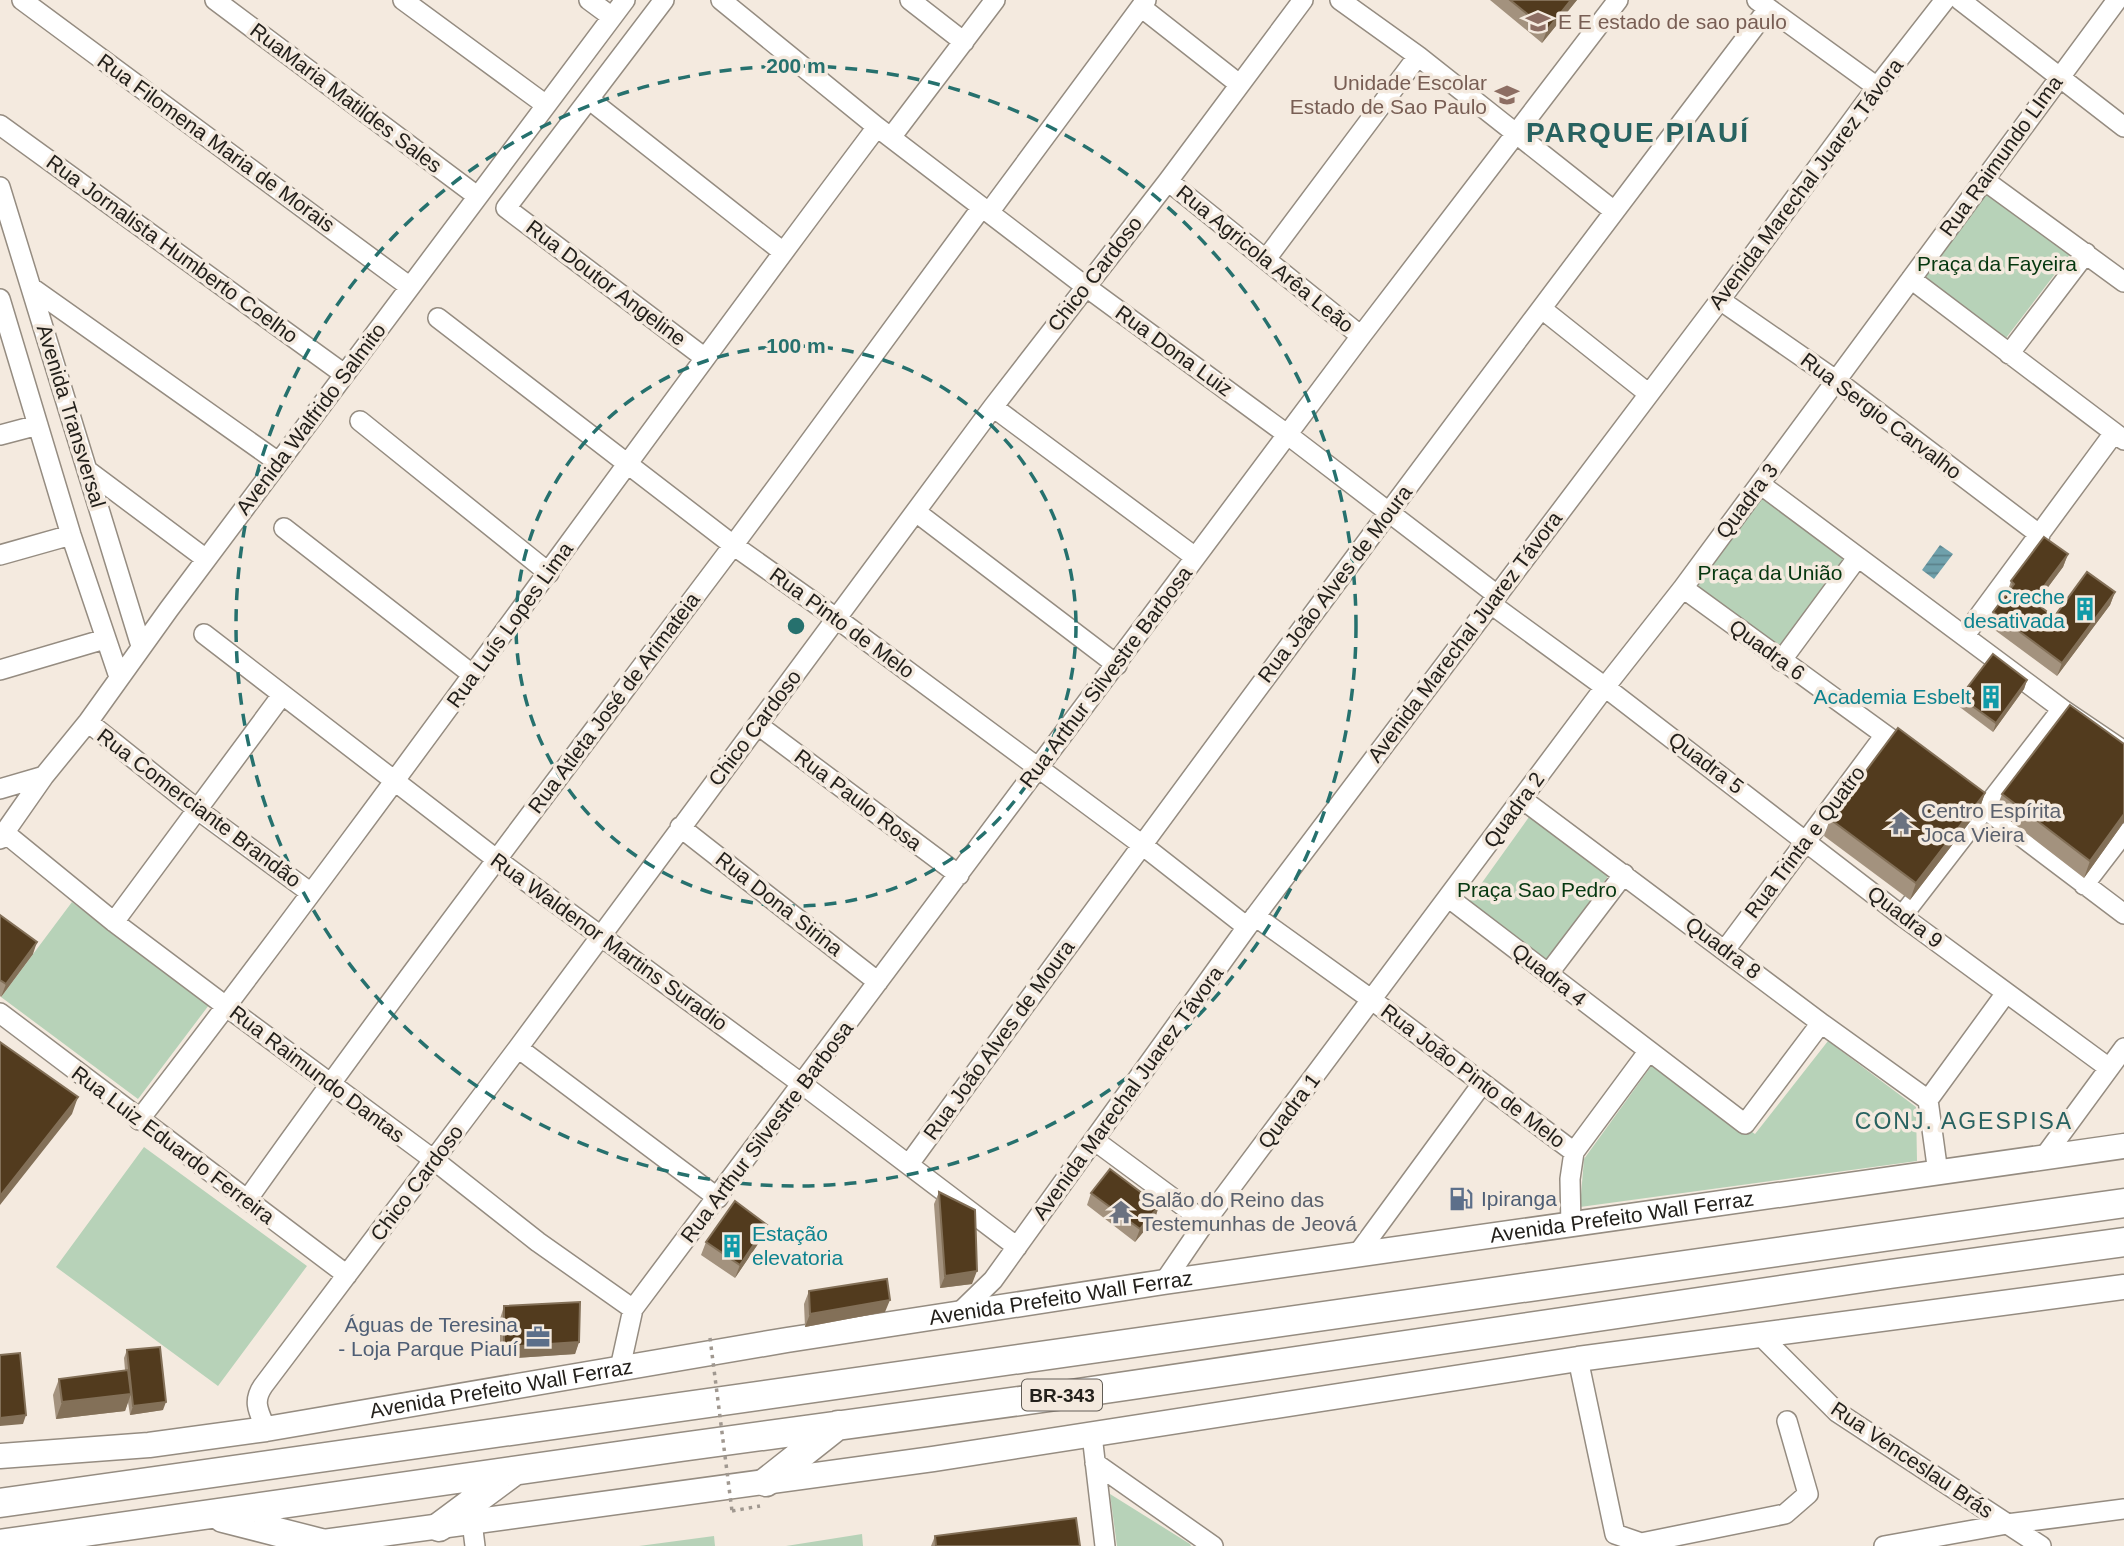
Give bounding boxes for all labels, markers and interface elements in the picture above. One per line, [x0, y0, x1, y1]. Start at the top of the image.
school or university icon: E E estado de sao paulo [1524, 8, 1552, 36]
place label: E E estado de sao paulo [1558, 10, 1787, 33]
street label: RuaMaria Matildes Sales [246, 18, 446, 177]
street label: Rua Filomena Maria de Morais [93, 49, 339, 236]
text: 200 m [766, 54, 826, 77]
street label: Avenida Marechal Juarez Távora [1704, 54, 1907, 313]
place label: Unidade Escolar Estado de Sao Paulo [1290, 71, 1487, 118]
street label: Rua Raimundo LIma [1935, 71, 2067, 240]
school or university icon: Unidade Escolar Estado de Sao Paulo [1493, 81, 1521, 109]
district label: PARQUE PIAUÍ [1526, 117, 1750, 148]
street label: Rua Jornalista Humberto Coelho [42, 150, 302, 347]
street label: Rua Agricola Arêa Leão [1172, 180, 1358, 337]
street label: Chico Cardoso [1043, 212, 1146, 336]
street label: Rua Doutor Angeline [522, 215, 691, 350]
park label: Praça da Fayeira [1917, 252, 2077, 275]
street label: Rua Dona Luiz [1111, 300, 1237, 401]
street label: Avenida Walfrido Salmito [231, 319, 390, 519]
street label: Avenida Transversal [33, 322, 110, 510]
text: 100 m [766, 334, 826, 357]
street label: Rua Sergio Carvalho [1797, 348, 1966, 483]
street label: Quadra 3 [1711, 459, 1782, 543]
street label: Rua João Alves de Moura [1253, 481, 1416, 687]
street label: Avenida Marechal Juarez Távora [1363, 507, 1566, 766]
street label: Rua Luís Lopes Lima [442, 537, 577, 712]
street label: Rua Arthur Silvestre Barbosa [1015, 561, 1196, 792]
park label: Praça da União [1698, 561, 1842, 584]
street label: Rua Pinto de Melo [766, 563, 919, 683]
place label: Creche desativada [1963, 585, 2065, 632]
street label: Rua Atleta José de Arimateia [523, 588, 704, 817]
building icon: Creche desativada [2071, 595, 2099, 623]
centre of rings [784, 614, 808, 638]
street label: Quadra 6 [1725, 615, 1809, 685]
street label: Chico Cardoso [704, 665, 806, 790]
building icon: Academia Esbelt [1977, 683, 2005, 711]
place label: Academia Esbelt [1813, 685, 1971, 708]
street label: Rua Comerciante Brandão [93, 724, 306, 892]
street label: Quadra 5 [1664, 727, 1748, 798]
street label: Rua Paulo Rosa [790, 744, 927, 855]
street label: Rua Trinta e Quatro [1740, 761, 1869, 922]
street label: Quadra 2 [1479, 768, 1549, 852]
place label: Centro Espírita Joca Vieira [1921, 799, 2061, 846]
temple icon: Centro Espírita Joca Vieira [1887, 809, 1915, 837]
street label: Rua Dona Sirina [712, 847, 847, 960]
street label: Rua Waldenor Martins Suradio [487, 848, 732, 1035]
park label: Praça Sao Pedro [1457, 878, 1617, 901]
street label: Quadra 9 [1863, 881, 1947, 952]
street label: Quadra 8 [1681, 912, 1765, 983]
street label: Rua João Alves de Moura [919, 935, 1079, 1144]
street label: Quadra 4 [1508, 939, 1591, 1011]
street label: Avenida Marechal Juarez Távora [1028, 961, 1227, 1224]
street label: Rua João Pinto de Melo [1377, 999, 1570, 1152]
street label: Rua Raimundo Dantas [226, 1000, 409, 1147]
street label: Rua Arthur Silvestre Barbosa [676, 1016, 857, 1247]
street label: Rua Luiz Eduardo Ferreira [68, 1061, 279, 1228]
street label: Quadra 1 [1253, 1069, 1324, 1153]
district label: CONJ. AGESPISA [1855, 1108, 2073, 1134]
street label: Chico Cardoso [366, 1120, 468, 1245]
fuel station icon: Ipiranga [1447, 1185, 1475, 1213]
place label: Ipiranga [1481, 1187, 1557, 1210]
street label: Avenida Prefeito Wall Ferraz [1488, 1187, 1755, 1247]
place label: Salão do Reino das Testemunhas de Jeová [1141, 1188, 1357, 1235]
temple icon: Salão do Reino das Testemunhas de Jeová [1107, 1198, 1135, 1226]
place label: Estação elevatoria [752, 1222, 843, 1269]
building icon: Estação elevatoria [718, 1232, 746, 1260]
street label: Avenida Prefeito Wall Ferraz [927, 1266, 1194, 1329]
place label: Águas de Teresina - Loja Parque Piauí [338, 1313, 518, 1360]
office icon: Águas de Teresina - Loja Parque Piauí [524, 1323, 552, 1351]
street label: Avenida Prefeito Wall Ferraz [368, 1355, 634, 1422]
road number: BR-343 [1022, 1380, 1102, 1410]
street label: Rua Venceslau Brás [1827, 1397, 1998, 1522]

